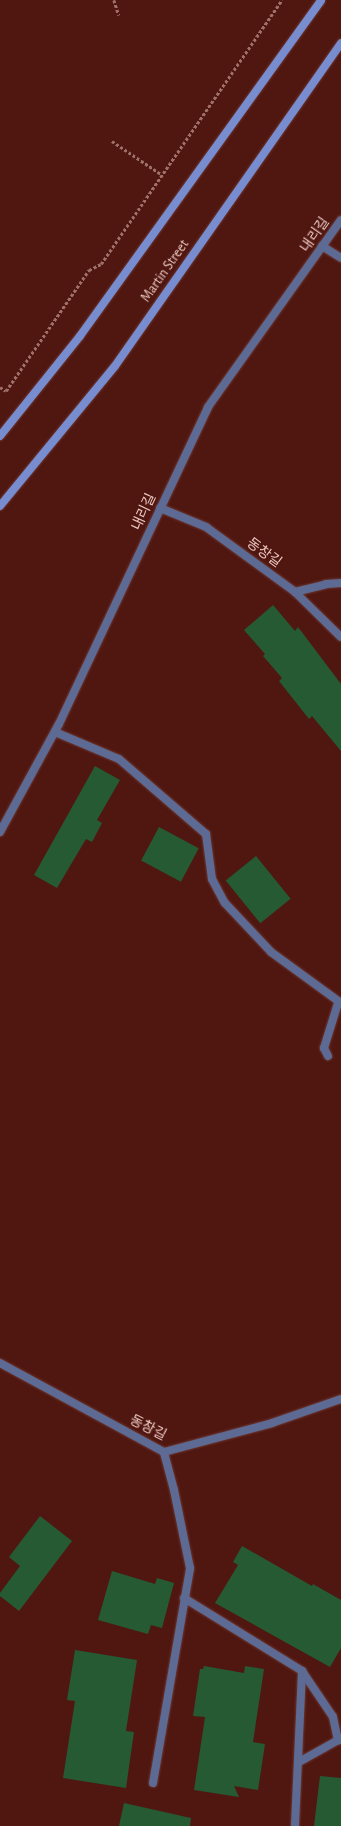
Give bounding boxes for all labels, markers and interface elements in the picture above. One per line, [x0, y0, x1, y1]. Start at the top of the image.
street label: 내리길 [297, 214, 333, 256]
street label: Martin Street [137, 237, 193, 305]
street label: 내리길 [128, 491, 160, 533]
street label: 동창길 [243, 535, 285, 571]
street label: 동창길 [127, 1412, 169, 1444]

